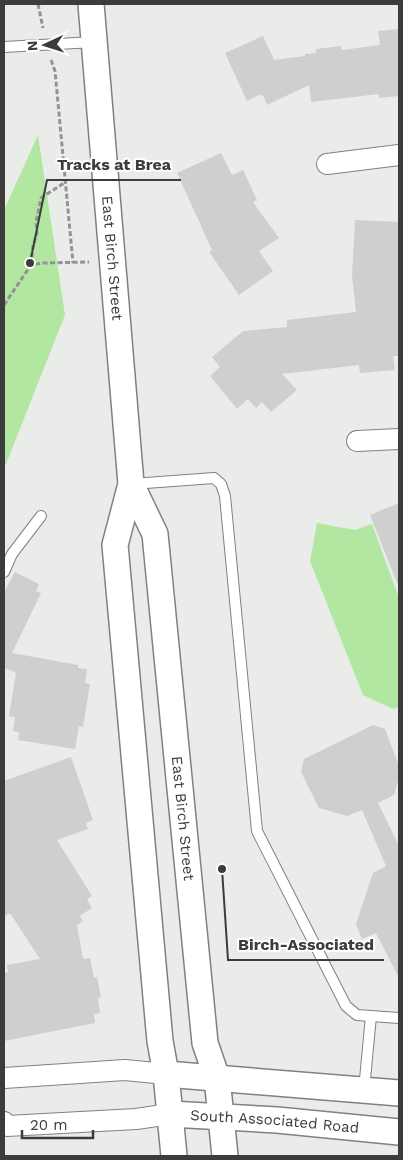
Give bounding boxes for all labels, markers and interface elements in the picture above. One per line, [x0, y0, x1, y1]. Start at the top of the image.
north arrow [20, 20, 70, 70]
text: N [24, 40, 40, 52]
callout: Tracks at Brea [47, 149, 181, 180]
text: Tracks at Brea [57, 155, 172, 174]
street label: East Birch Street [98, 195, 126, 322]
street label: East Birch Street [168, 755, 198, 882]
callout: Birch-Associated [228, 929, 384, 960]
text: Birch-Associated [238, 935, 374, 954]
street label: South Associated Road [190, 1106, 360, 1137]
scale bar [22, 1108, 94, 1140]
text: 20 m [30, 1116, 68, 1134]

